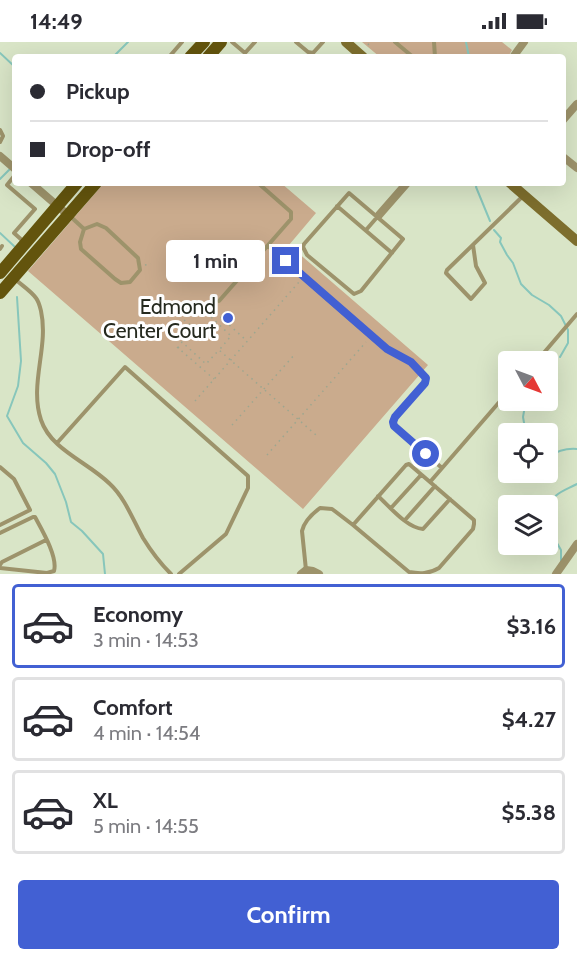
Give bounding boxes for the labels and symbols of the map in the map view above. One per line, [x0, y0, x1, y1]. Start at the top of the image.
callout: 1 min [166, 240, 265, 282]
route end [272, 247, 299, 274]
place label: Edmond Center Court [103, 294, 216, 343]
marker: Edmond Center Court [221, 311, 235, 325]
north arrow [498, 351, 558, 411]
route start [412, 440, 439, 467]

